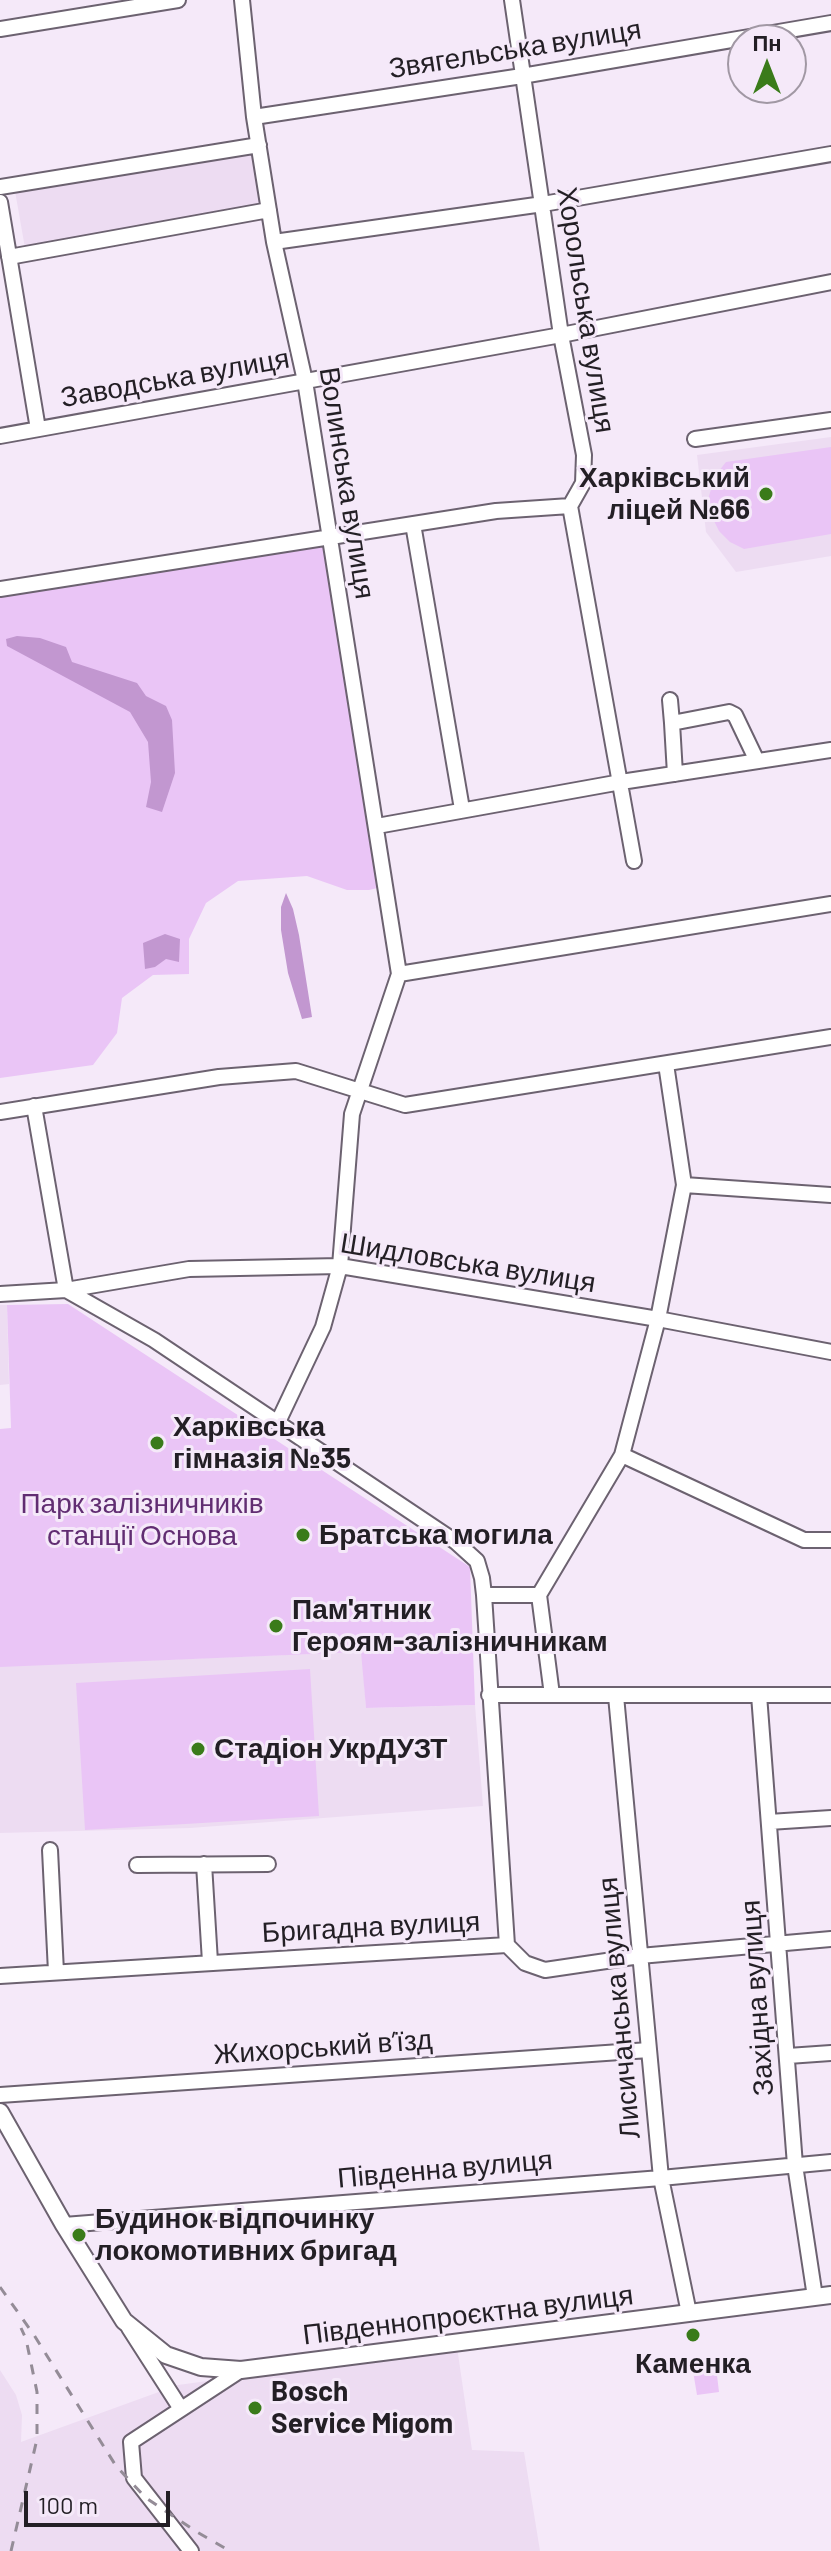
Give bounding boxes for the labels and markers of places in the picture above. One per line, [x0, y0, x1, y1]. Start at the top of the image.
place label: Харківський ліцей №66 [579, 461, 750, 527]
marker: Харківський ліцей №66 [757, 485, 775, 503]
place label: Харківська гімназія №35 [173, 1410, 351, 1476]
marker: Харківська гімназія №35 [148, 1434, 166, 1452]
place label: Братська могила [319, 1518, 553, 1552]
marker: Братська могила [294, 1526, 312, 1544]
place label: Пам'ятник Героям-залізничникам [292, 1593, 608, 1659]
marker: Пам'ятник Героям-залізничникам [267, 1617, 285, 1635]
place label: Стадіон УкрДУЗТ [214, 1732, 447, 1766]
marker: Стадіон УкрДУЗТ [189, 1740, 207, 1758]
place label: Будинок відпочинку локомотивних бригад [95, 2202, 397, 2268]
marker: Будинок відпочинку локомотивних бригад [70, 2226, 88, 2244]
marker: Каменка [684, 2326, 702, 2344]
place label: Каменка [635, 2347, 751, 2381]
place label: Bosch Service Migom [271, 2375, 453, 2441]
marker: Bosch Service Migom [246, 2399, 264, 2417]

